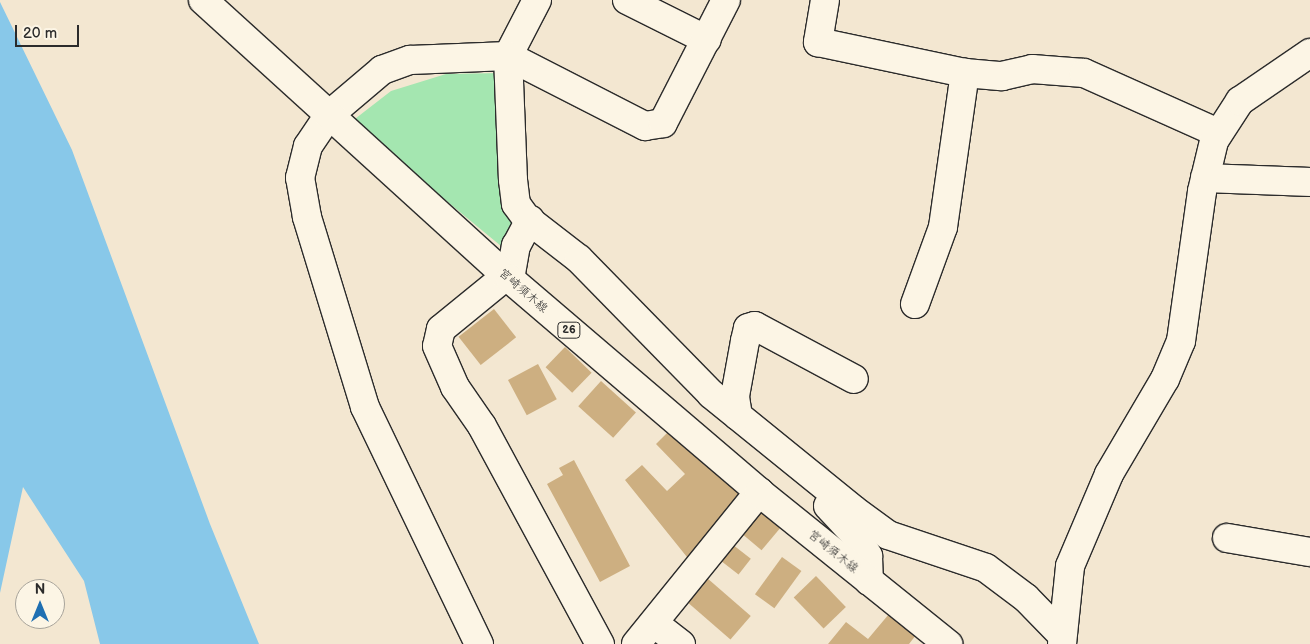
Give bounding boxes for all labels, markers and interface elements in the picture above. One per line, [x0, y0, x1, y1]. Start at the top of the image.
scale bar [18, 15, 81, 47]
text: 20 m [23, 24, 57, 43]
street label: 宮崎須木線 [496, 266, 550, 316]
road number: 26 [556, 322, 582, 338]
street label: 宮崎須木線 [805, 528, 861, 576]
north arrow [15, 579, 65, 629]
text: N [35, 581, 45, 598]

